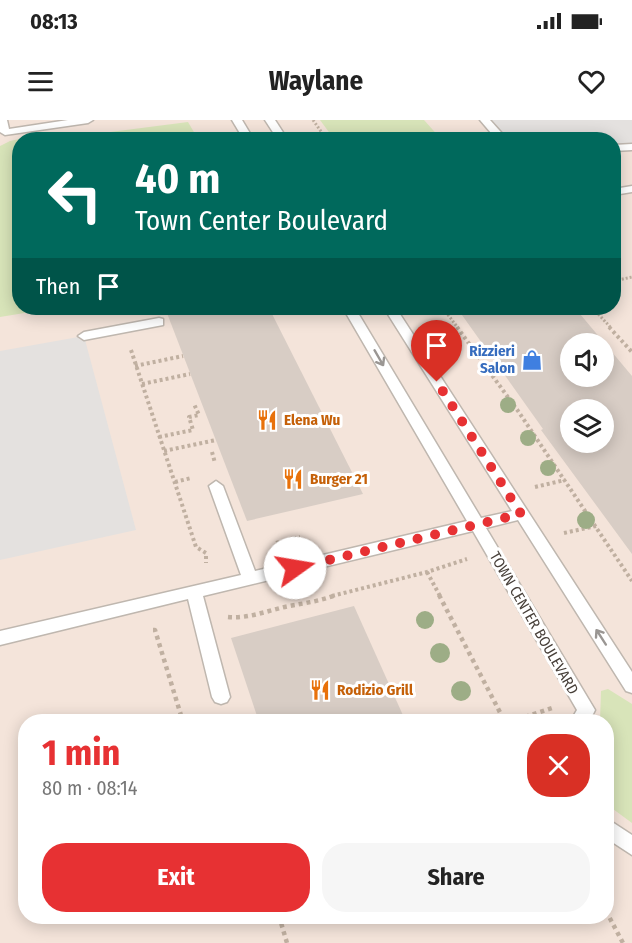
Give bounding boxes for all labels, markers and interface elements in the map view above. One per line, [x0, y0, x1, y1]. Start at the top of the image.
text: 08:13 [30, 8, 78, 35]
icon: menu [24, 65, 57, 98]
text: Waylane [269, 65, 363, 97]
icon: heart [575, 65, 608, 98]
text: 40 m [135, 154, 220, 204]
icon: left [36, 156, 114, 234]
text: Town Center Boulevard [135, 205, 388, 237]
icon: arrive [92, 270, 125, 303]
text: Then [36, 273, 80, 300]
pin [411, 320, 462, 382]
icon: arrive [420, 329, 453, 362]
map controls [560, 333, 614, 453]
button: sound [560, 333, 614, 387]
place label: Rizzieri Salon [469, 342, 515, 377]
shop icon: Rizzieri Salon [520, 348, 544, 372]
one-way arrow [373, 349, 385, 366]
button: layers [560, 399, 614, 453]
restaurant icon: Elena Wu [255, 408, 279, 432]
place label: Elena Wu [284, 411, 340, 429]
restaurant icon: Burger 21 [281, 467, 305, 491]
place label: Burger 21 [310, 470, 368, 488]
position arrow [263, 536, 327, 600]
street label: TOWN CENTER BOULEVARD [486, 549, 582, 697]
one-way arrow [594, 629, 606, 646]
restaurant icon: Rodizio Grill [308, 678, 332, 702]
place label: Rodizio Grill [337, 681, 414, 699]
text: 1 min [42, 731, 120, 775]
button: close [527, 734, 590, 797]
text: 80 m · 08:14 [42, 776, 137, 800]
button: Exit [42, 843, 310, 912]
button: Share [322, 843, 590, 912]

